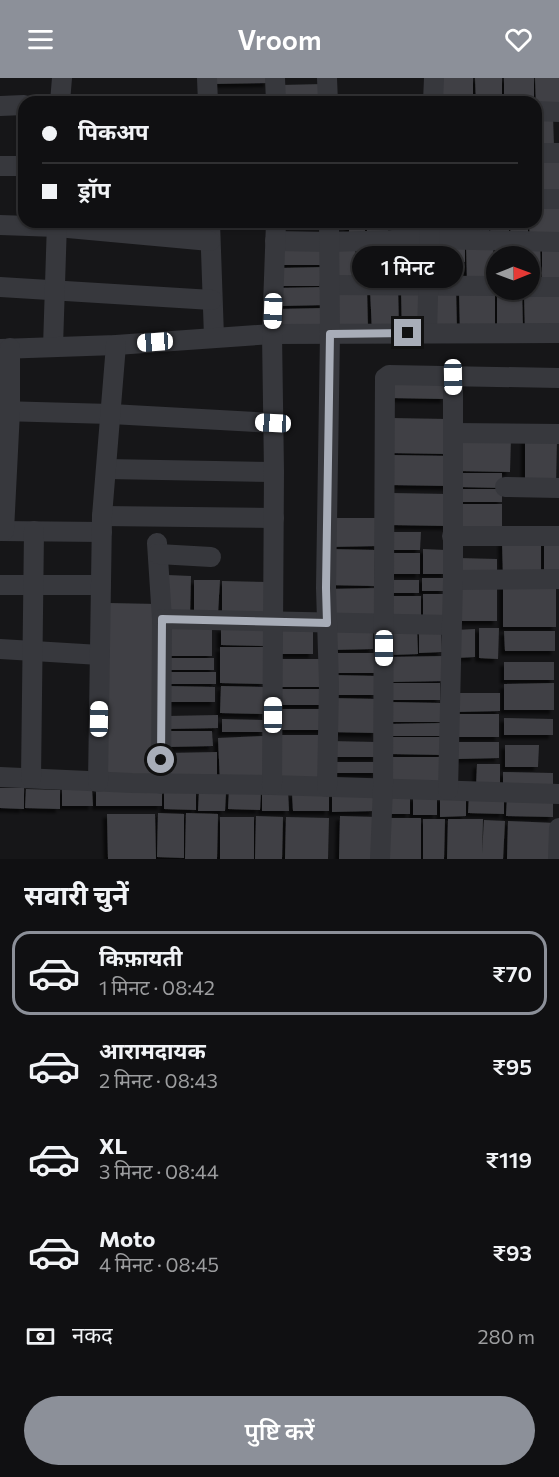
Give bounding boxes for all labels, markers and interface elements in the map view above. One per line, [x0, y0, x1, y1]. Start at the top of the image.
icon: menu [24, 23, 57, 56]
text: Vroom [237, 23, 322, 56]
icon: heart [502, 23, 535, 56]
text: पिकअप [78, 118, 149, 145]
text: ड्रॉप [78, 176, 111, 203]
callout: 1 मिनट [352, 246, 464, 288]
north arrow [486, 246, 540, 300]
map controls [486, 246, 540, 300]
text: 1 मिनट [381, 255, 434, 279]
car [263, 293, 283, 329]
route end [394, 319, 421, 346]
car [136, 332, 174, 352]
car [444, 359, 462, 395]
car [255, 413, 291, 433]
car [375, 630, 393, 666]
car [264, 697, 282, 733]
car [90, 701, 108, 737]
route start [147, 746, 174, 773]
text: सवारी चुनें [24, 878, 129, 911]
text: किफ़ायती [99, 944, 183, 971]
icon: car [27, 946, 81, 1000]
text: ₹70 [492, 960, 532, 987]
text: 1 मिनट · 08:42 [99, 975, 215, 999]
text: आरामदायक [99, 1037, 206, 1064]
icon: car [27, 1039, 81, 1093]
text: ₹95 [492, 1053, 532, 1080]
text: 2 मिनट · 08:43 [99, 1068, 218, 1092]
icon: car [27, 1132, 81, 1186]
text: XL [99, 1132, 127, 1159]
text: ₹119 [486, 1146, 532, 1173]
text: 3 मिनट · 08:44 [99, 1159, 219, 1183]
icon: car [27, 1225, 81, 1279]
text: Moto [99, 1225, 155, 1252]
text: ₹93 [492, 1239, 532, 1266]
text: 4 मिनट · 08:45 [99, 1252, 219, 1276]
icon: cash [24, 1320, 57, 1353]
text: नकद [72, 1321, 113, 1348]
text: 280 m [477, 1324, 535, 1348]
button: पुष्टि करें [24, 1396, 535, 1465]

